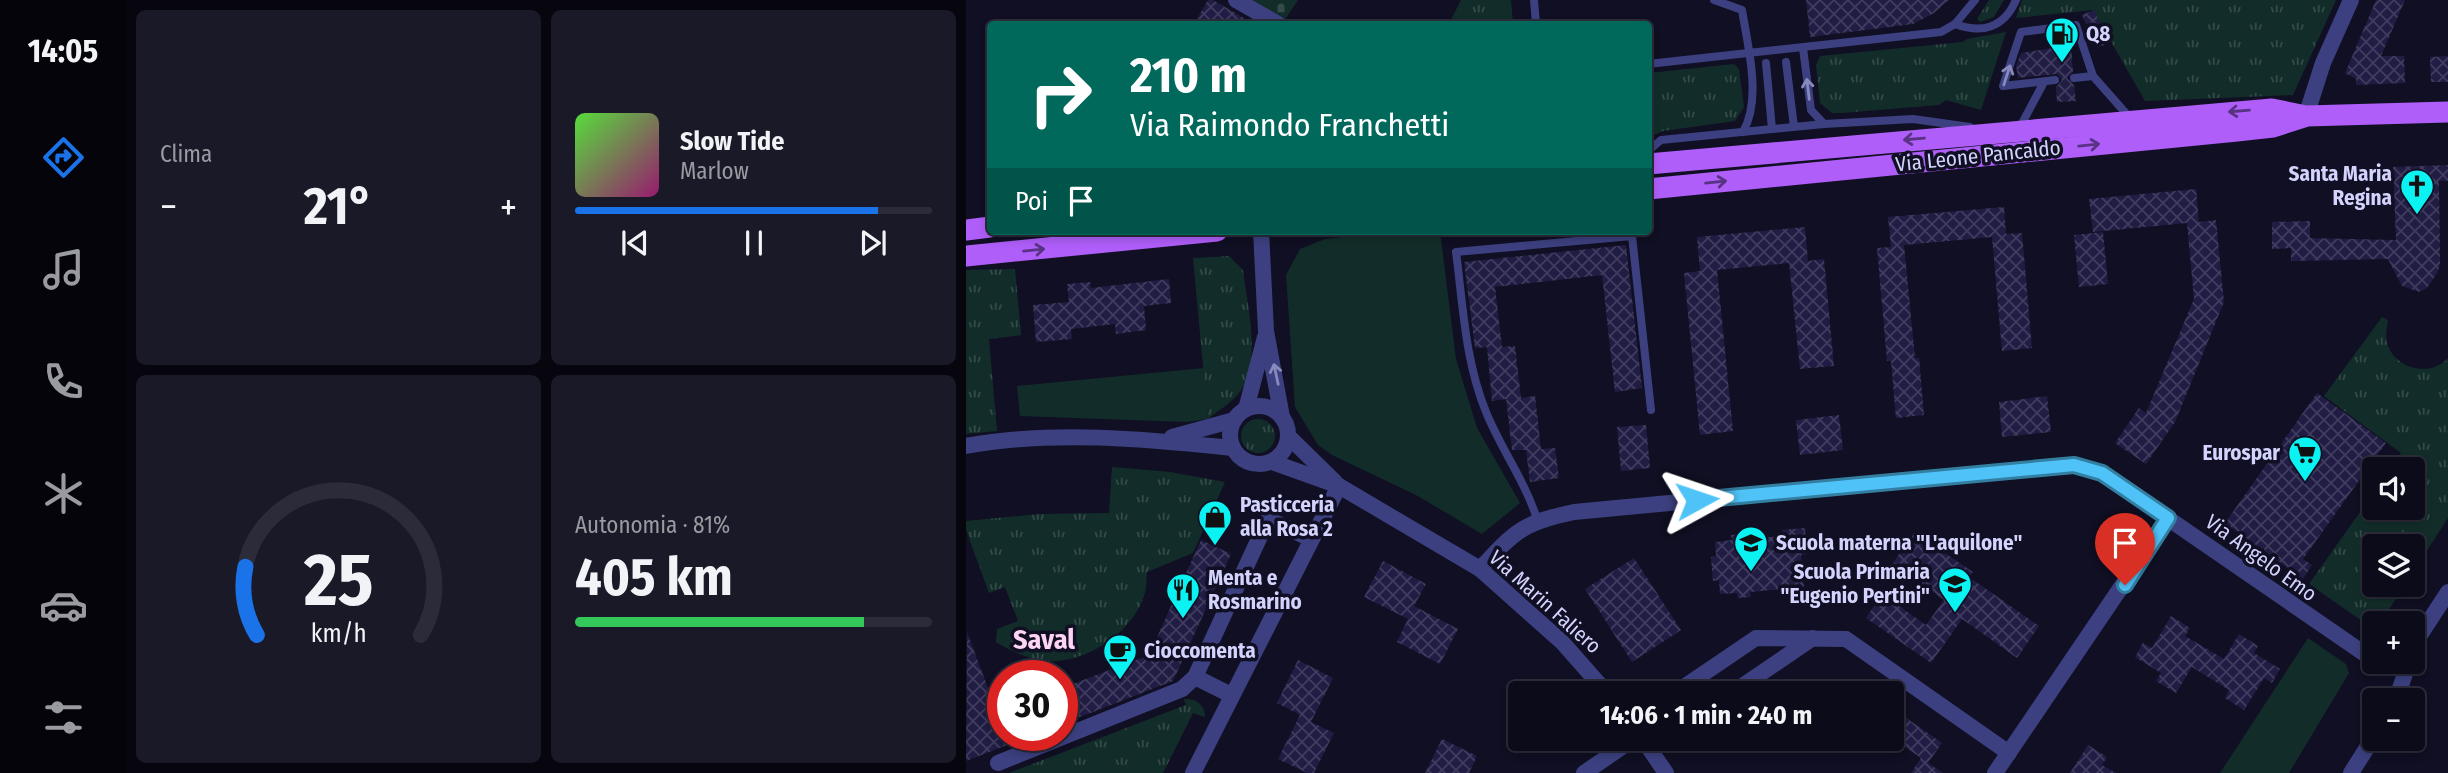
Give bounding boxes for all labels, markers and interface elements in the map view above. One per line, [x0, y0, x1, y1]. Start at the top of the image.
fuel station icon: Q8 [2043, 15, 2081, 64]
place label: Q8 [2086, 21, 2110, 47]
text: 14:05 [28, 32, 98, 70]
text: 210 m [1130, 46, 1247, 105]
icon: right [1015, 49, 1106, 140]
one-way arrow [2001, 64, 2014, 86]
one-way arrow [1801, 78, 1814, 100]
one-way arrow [2228, 105, 2251, 118]
text: Via Raimondo Franchetti [1130, 106, 1449, 144]
text: Slow Tide [680, 126, 784, 157]
one-way arrow [1904, 132, 1926, 145]
icon: directions [39, 133, 88, 182]
street label: Via Leone Pancaldo [1894, 134, 2062, 178]
one-way arrow [2077, 138, 2100, 151]
text: Clima [160, 140, 212, 168]
text: Marlow [680, 157, 749, 185]
place label: Santa Maria Regina [2289, 161, 2392, 211]
church icon: Santa Maria Regina [2398, 167, 2436, 216]
text: 21° [304, 175, 373, 238]
one-way arrow [1705, 175, 1727, 188]
icon: arrive [1062, 182, 1100, 220]
text: − [160, 184, 177, 230]
text: + [500, 184, 517, 230]
text: Poi [1015, 186, 1048, 217]
icon: previous [616, 224, 654, 262]
icon: pause [735, 224, 773, 262]
icon: next [854, 224, 892, 262]
one-way arrow [1022, 243, 1045, 256]
icon: music [39, 245, 88, 294]
icon: phone [39, 357, 88, 406]
one-way arrow [1268, 363, 1282, 386]
supermarket icon: Eurospar [2286, 434, 2324, 483]
place label: Eurospar [2203, 440, 2280, 466]
map controls [2362, 457, 2425, 751]
button: sound [2362, 457, 2425, 520]
position arrow [1660, 463, 1734, 537]
icon: climate [39, 469, 88, 518]
place label: Pasticceria alla Rosa 2 [1240, 492, 1334, 542]
shop icon: Pasticceria alla Rosa 2 [1196, 498, 1234, 547]
street label: Via Angelo Emo [2200, 509, 2322, 607]
text: Autonomia · 81% [575, 511, 730, 539]
pin [2095, 513, 2155, 585]
school or university icon: Scuola materna "L'aquilone" [1732, 524, 1770, 573]
icon: arrive [2106, 524, 2144, 562]
place label: Scuola materna "L'aquilone" [1776, 530, 2022, 556]
button: layers [2362, 534, 2425, 597]
text: 25 [303, 537, 373, 624]
street label: Via Marin Faliero [1484, 545, 1606, 659]
text: 405 km [575, 546, 733, 609]
place label: Scuola Primaria "Eugenio Pertini" [1781, 559, 1930, 609]
place label: Menta e Rosmarino [1208, 565, 1302, 615]
school or university icon: Scuola Primaria "Eugenio Pertini" [1936, 565, 1974, 614]
restaurant icon: Menta e Rosmarino [1164, 571, 1202, 620]
icon: car [39, 581, 88, 630]
button: + [2362, 611, 2425, 674]
text: km/h [311, 619, 366, 649]
district label: Saval [1013, 623, 1075, 656]
cafe icon: Cioccomenta [1101, 632, 1139, 681]
place label: Cioccomenta [1144, 638, 1256, 664]
speed limit sign: 30 [987, 660, 1078, 751]
button: − [2362, 688, 2425, 751]
icon: filters [39, 693, 88, 742]
text: 14:06 · 1 min · 240 m [1600, 700, 1812, 731]

